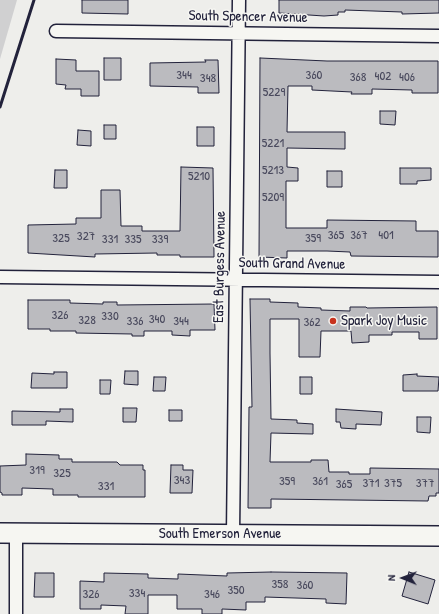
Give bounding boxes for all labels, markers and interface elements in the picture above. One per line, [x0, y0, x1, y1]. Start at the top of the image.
street label: South Spencer Avenue [188, 7, 308, 27]
house number: 344 [176, 68, 192, 84]
house number: 360 [306, 68, 322, 84]
house number: 402 [375, 69, 391, 85]
house number: 368 [350, 70, 366, 86]
house number: 406 [399, 70, 415, 86]
house number: 348 [200, 71, 216, 87]
house number: 5229 [263, 85, 285, 101]
house number: 5221 [262, 136, 284, 152]
house number: 5213 [262, 163, 284, 179]
house number: 5210 [188, 169, 210, 185]
house number: 5209 [262, 190, 284, 206]
street label: East Burgess Avenue [210, 211, 230, 323]
house number: 365 [328, 228, 344, 244]
house number: 367 [350, 228, 368, 244]
house number: 401 [378, 228, 394, 244]
house number: 327 [77, 229, 95, 245]
house number: 325 [52, 231, 70, 247]
house number: 359 [305, 231, 321, 247]
house number: 331 [102, 232, 118, 248]
house number: 335 [124, 232, 142, 248]
house number: 339 [152, 232, 168, 248]
street label: South Grand Avenue [238, 254, 346, 274]
house number: 326 [51, 308, 69, 324]
house number: 330 [101, 309, 119, 325]
house number: 340 [149, 312, 165, 328]
place label: Spark Joy Music [341, 312, 427, 330]
house number: 328 [78, 313, 96, 329]
house number: 336 [127, 314, 143, 330]
house number: 344 [173, 314, 189, 330]
house number: 362 [303, 315, 321, 331]
marker: Spark Joy Music [328, 316, 338, 326]
house number: 319 [29, 463, 45, 479]
house number: 325 [53, 466, 71, 482]
house number: 343 [174, 473, 190, 489]
house number: 359 [279, 474, 295, 490]
house number: 361 [312, 474, 328, 490]
house number: 371 [363, 476, 379, 492]
house number: 375 [384, 476, 402, 492]
house number: 377 [416, 476, 434, 492]
house number: 365 [336, 477, 352, 493]
house number: 331 [98, 479, 114, 495]
street label: South Emerson Avenue [159, 525, 281, 543]
north arrow [383, 558, 423, 598]
text: N [384, 575, 398, 581]
house number: 358 [272, 577, 288, 593]
house number: 360 [297, 578, 313, 594]
house number: 350 [227, 583, 245, 599]
house number: 334 [129, 586, 145, 602]
house number: 326 [82, 587, 100, 603]
house number: 346 [204, 587, 220, 603]

